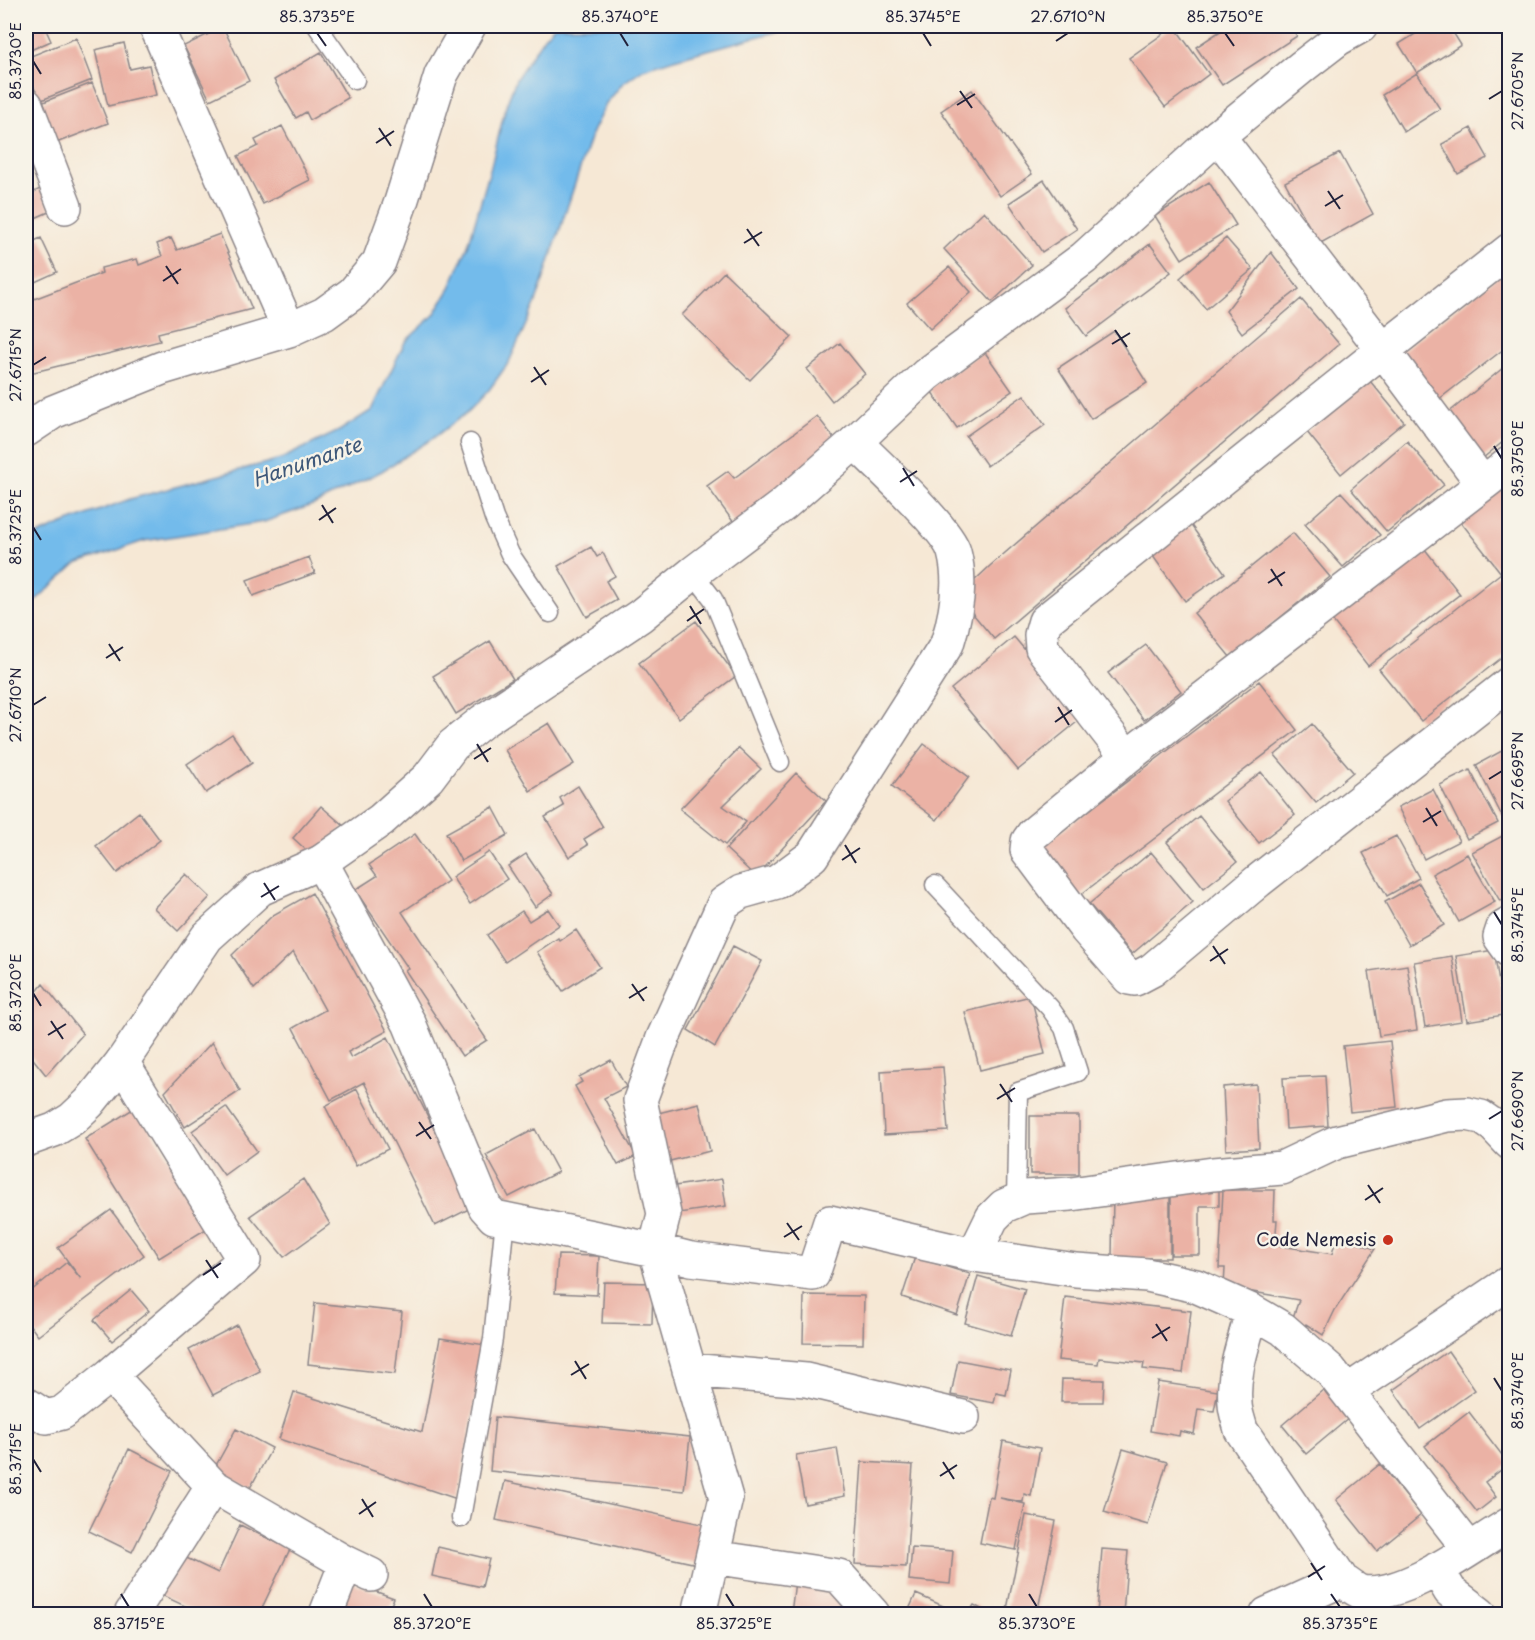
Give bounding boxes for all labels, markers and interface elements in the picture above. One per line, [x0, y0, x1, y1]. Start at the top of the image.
text: 85.3735°E [279, 4, 355, 27]
text: 85.3740°E [581, 4, 659, 27]
text: 85.3745°E [885, 4, 961, 27]
text: 27.6710°N [1030, 4, 1106, 27]
text: 85.3750°E [1186, 4, 1264, 27]
text: 85.3730°E [3, 22, 26, 100]
text: 27.6705°N [1505, 52, 1528, 131]
text: 27.6715°N [3, 328, 26, 402]
text: 85.3750°E [1505, 420, 1528, 498]
water label: Hanumante [248, 428, 366, 494]
text: 85.3725°E [3, 489, 26, 565]
text: 27.6710°N [3, 667, 26, 743]
text: 27.6695°N [1505, 731, 1528, 811]
text: 85.3745°E [1505, 887, 1528, 963]
text: 85.3720°E [3, 954, 26, 1032]
text: 27.6690°N [1505, 1071, 1528, 1151]
place label: Code Nemesis [1256, 1225, 1376, 1252]
marker: Code Nemesis [1381, 1233, 1395, 1247]
text: 85.3740°E [1505, 1352, 1528, 1430]
text: 85.3715°E [3, 1423, 26, 1495]
text: 85.3715°E [93, 1611, 165, 1634]
text: 85.3720°E [393, 1611, 471, 1634]
text: 85.3725°E [696, 1611, 772, 1634]
text: 85.3730°E [998, 1611, 1076, 1634]
text: 85.3735°E [1302, 1611, 1378, 1634]

